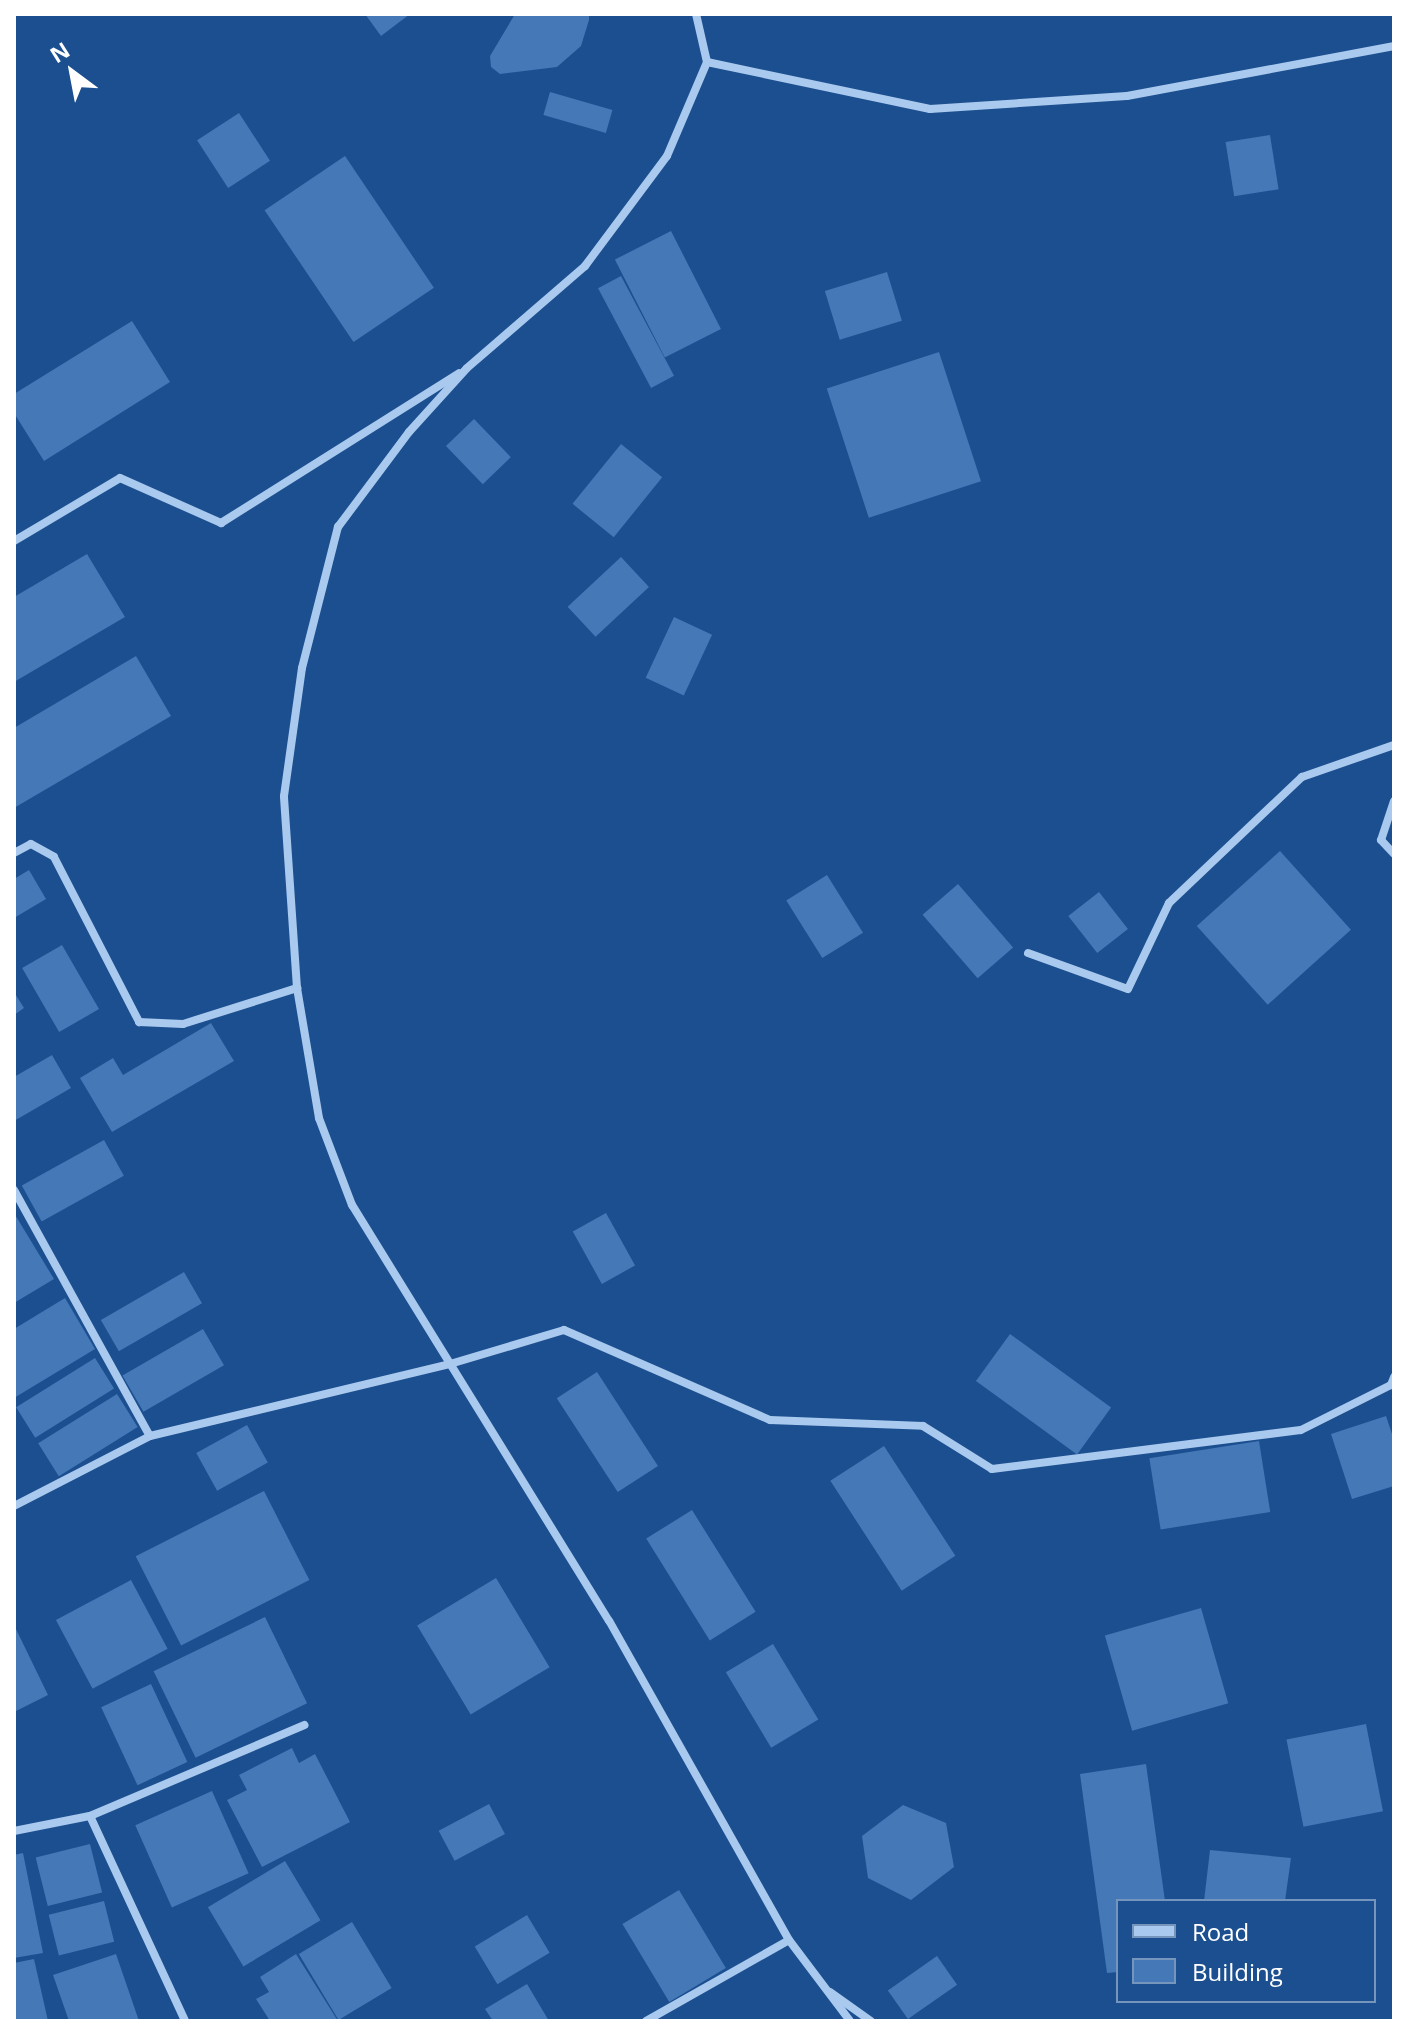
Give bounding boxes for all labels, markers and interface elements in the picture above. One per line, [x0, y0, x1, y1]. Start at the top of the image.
north arrow [32, 32, 112, 112]
text: N [44, 34, 75, 69]
legend [1116, 1899, 1376, 2003]
text: Road [1192, 1915, 1249, 1948]
text: Building [1192, 1955, 1283, 1988]

